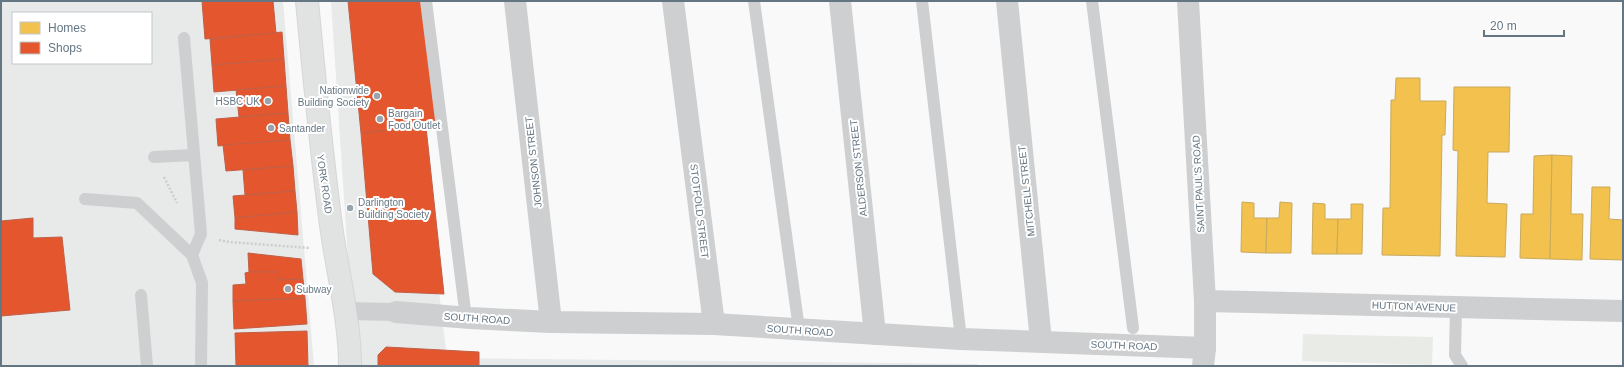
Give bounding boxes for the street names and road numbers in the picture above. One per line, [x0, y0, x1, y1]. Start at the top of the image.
street label: JOHNSON STREET [523, 116, 544, 208]
street label: ALDERSON STREET [848, 119, 869, 217]
street label: SAINT PAUL'S ROAD [1190, 135, 1207, 233]
street label: MITCHELL STREET [1016, 145, 1037, 237]
street label: YORK ROAD [315, 154, 334, 215]
street label: STOTFOLD STREET [688, 163, 711, 259]
street label: HUTTON AVENUE [1372, 300, 1457, 313]
street label: SOUTH ROAD [443, 311, 511, 326]
street label: SOUTH ROAD [766, 323, 834, 338]
street label: SOUTH ROAD [1090, 339, 1157, 352]

